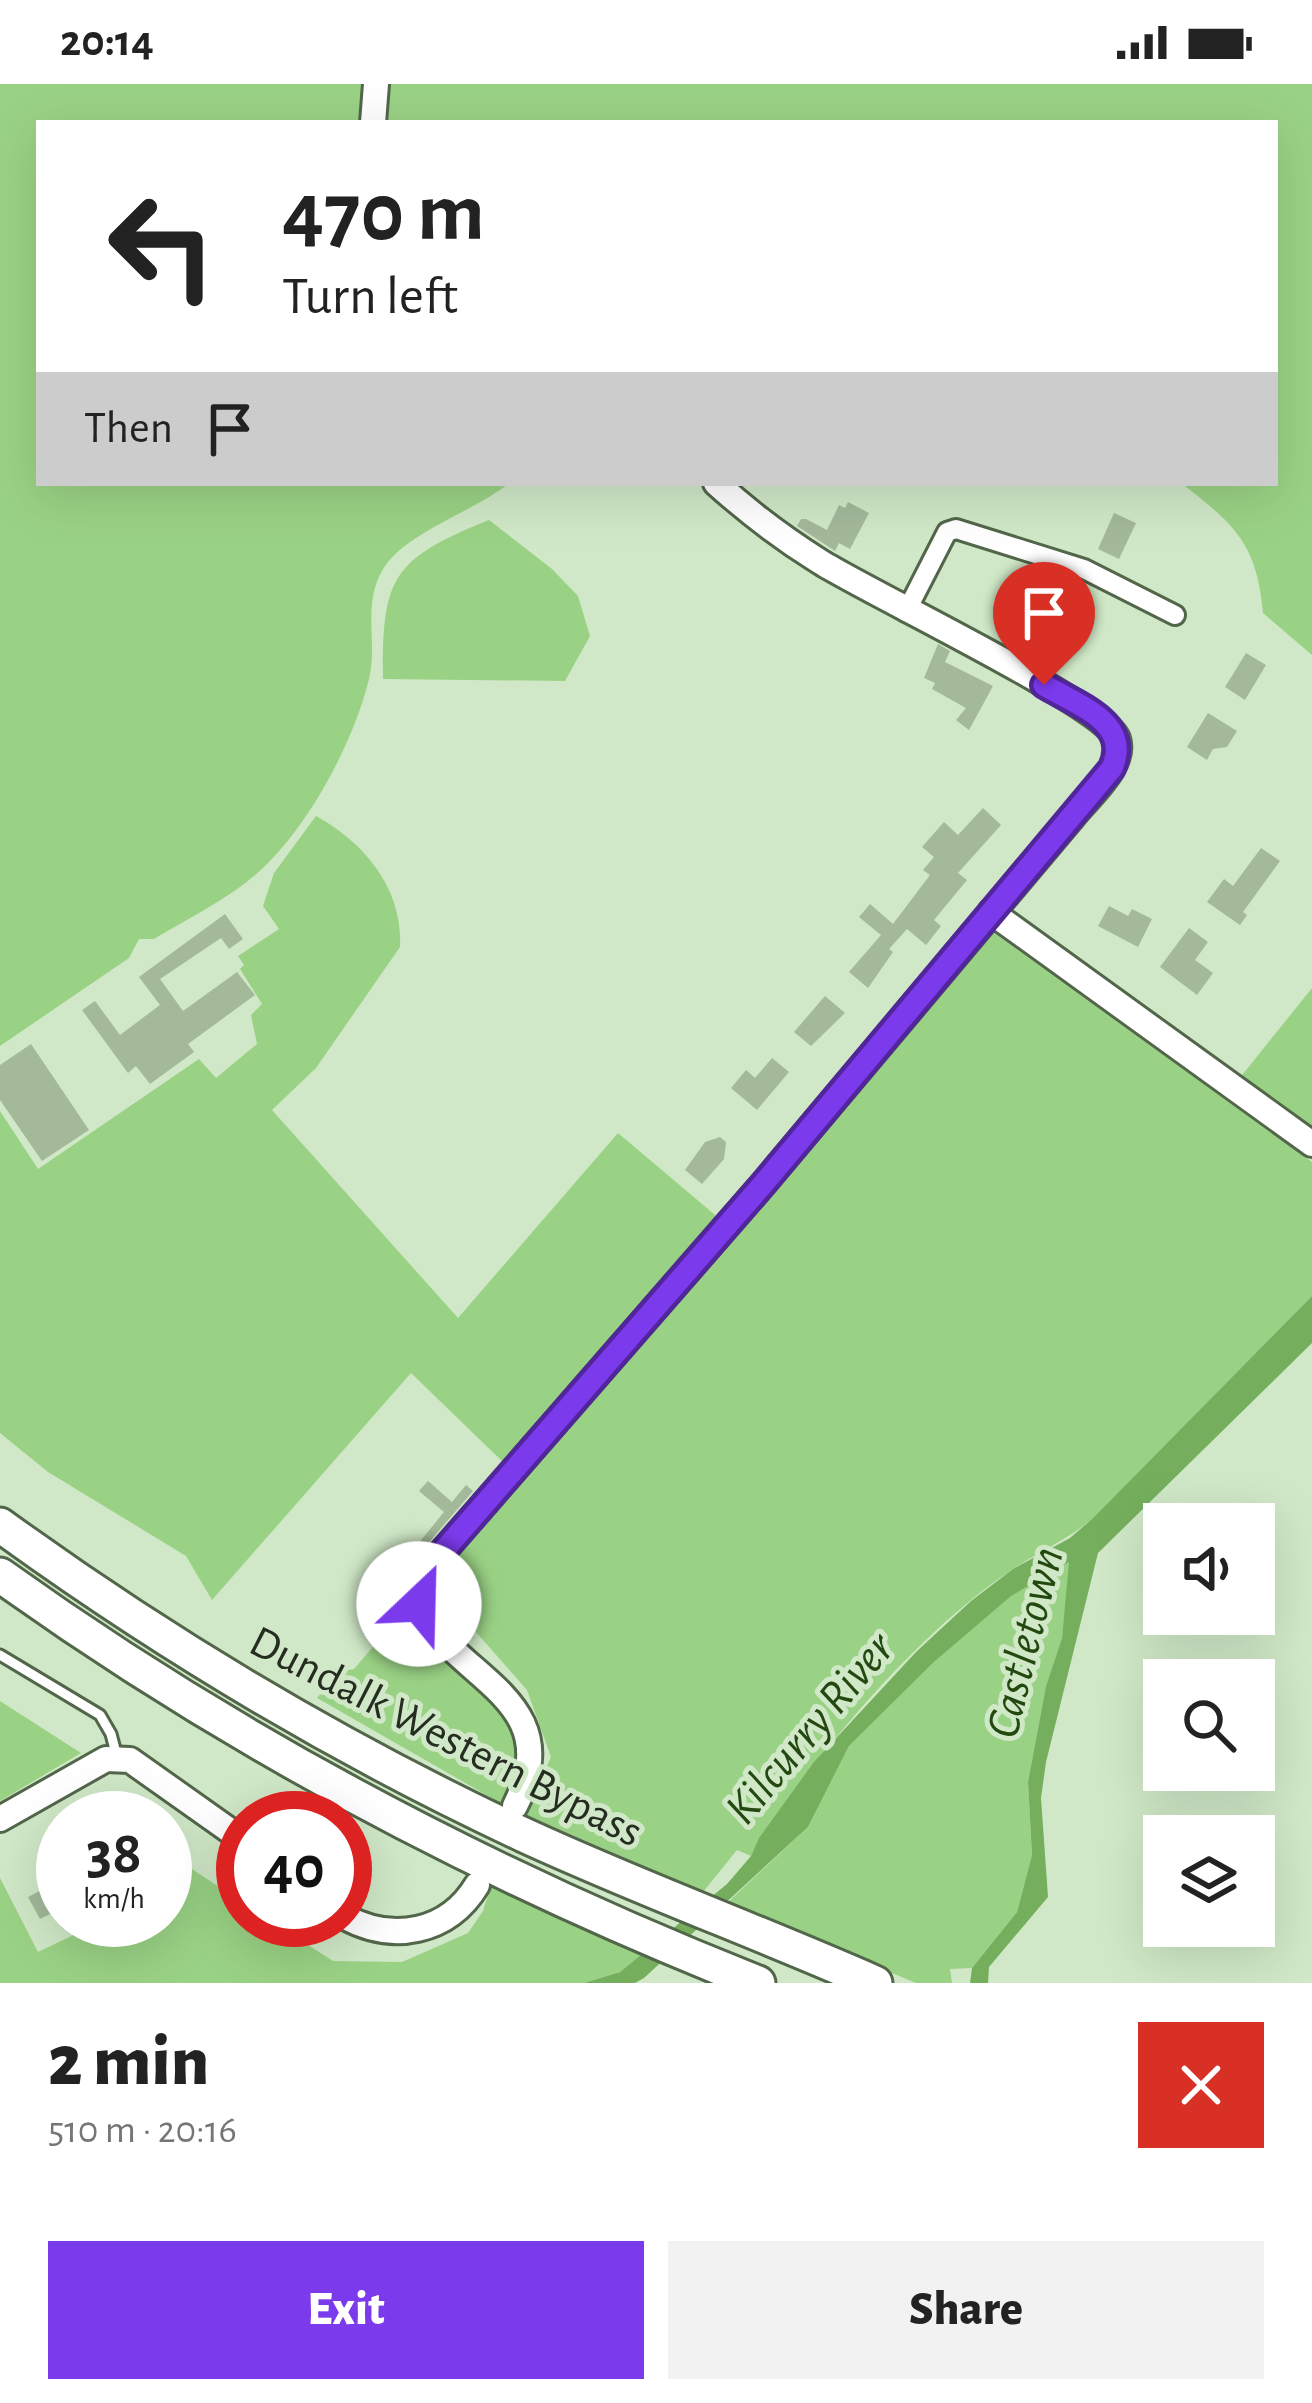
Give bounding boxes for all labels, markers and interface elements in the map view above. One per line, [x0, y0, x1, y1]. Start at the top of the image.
text: 20:14 [60, 19, 154, 64]
icon: left [84, 168, 240, 324]
text: 470 m [282, 172, 485, 256]
text: Turn left [282, 270, 458, 324]
icon: arrive [197, 396, 263, 462]
text: Then [84, 406, 173, 451]
pin [993, 562, 1095, 685]
icon: arrive [1011, 580, 1077, 646]
map controls [1143, 1503, 1275, 1947]
button: sound [1143, 1503, 1275, 1635]
position arrow [356, 1541, 482, 1667]
water label: Castletown [979, 1542, 1073, 1743]
street label: Dundalk Western Bypass [242, 1619, 649, 1856]
water label: Kilcurry River [717, 1623, 904, 1834]
button: search [1143, 1659, 1275, 1791]
speed limit sign: 40 [216, 1791, 372, 1947]
button: layers [1143, 1815, 1275, 1947]
text: 38 [86, 1824, 142, 1884]
text: km/h [83, 1884, 145, 1914]
button: close [1138, 2022, 1264, 2148]
text: 2 min [48, 2026, 209, 2098]
text: 510 m · 20:16 [48, 2111, 237, 2150]
button: Exit [48, 2241, 644, 2379]
button: Share [668, 2241, 1264, 2379]

